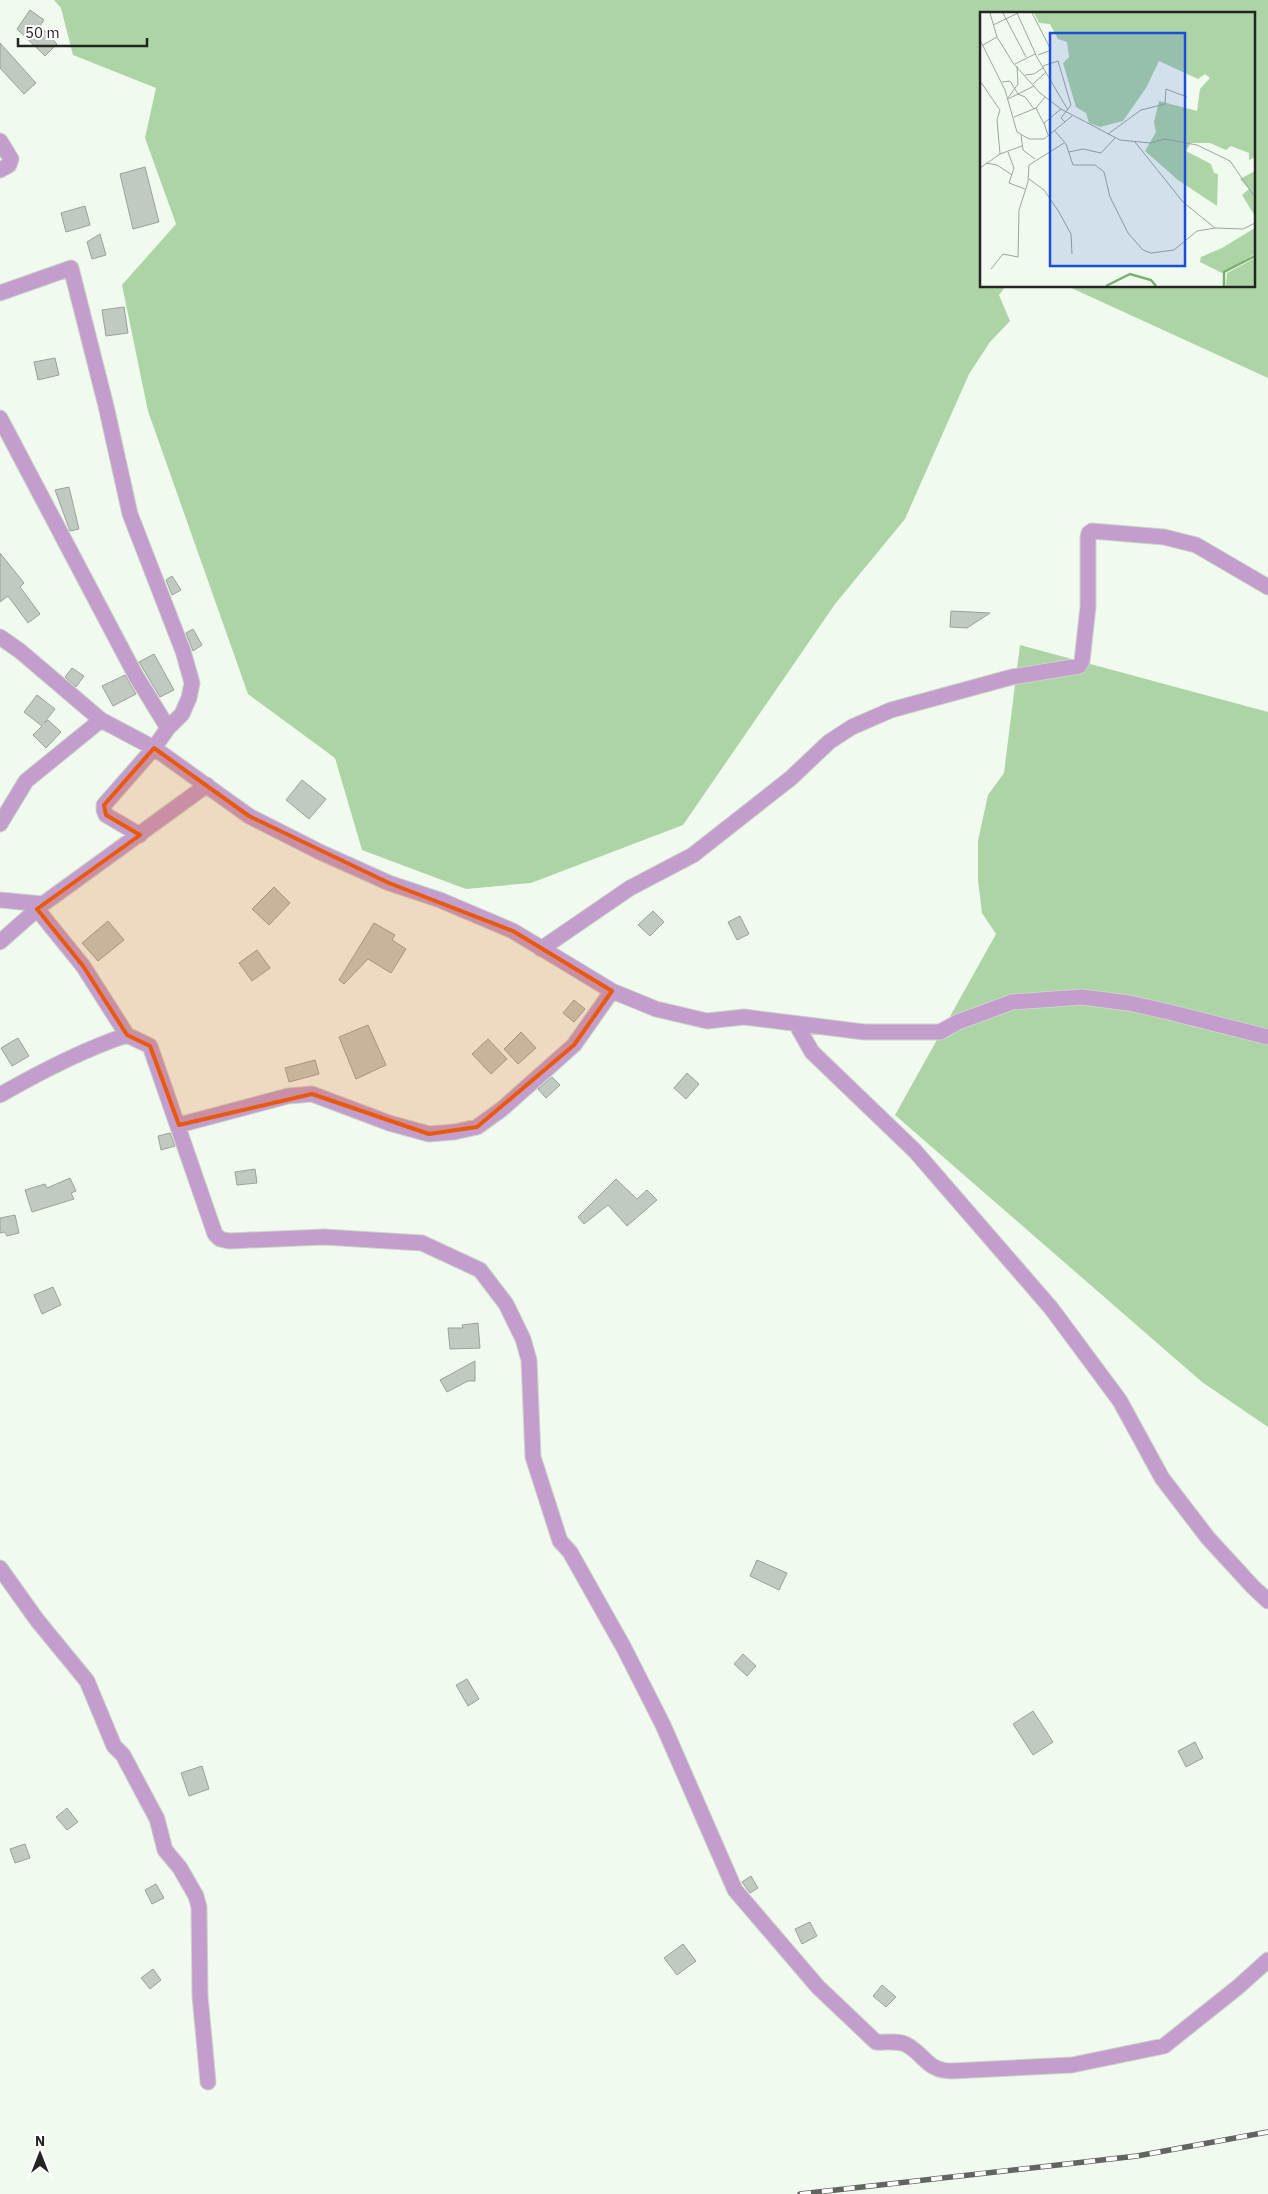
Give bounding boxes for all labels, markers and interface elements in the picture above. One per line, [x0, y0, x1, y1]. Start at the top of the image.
inset map [980, 12, 1256, 288]
scale bar [18, 15, 146, 47]
text: 50 m [25, 23, 60, 42]
north arrow [15, 2129, 65, 2179]
text: N [35, 2132, 45, 2150]

